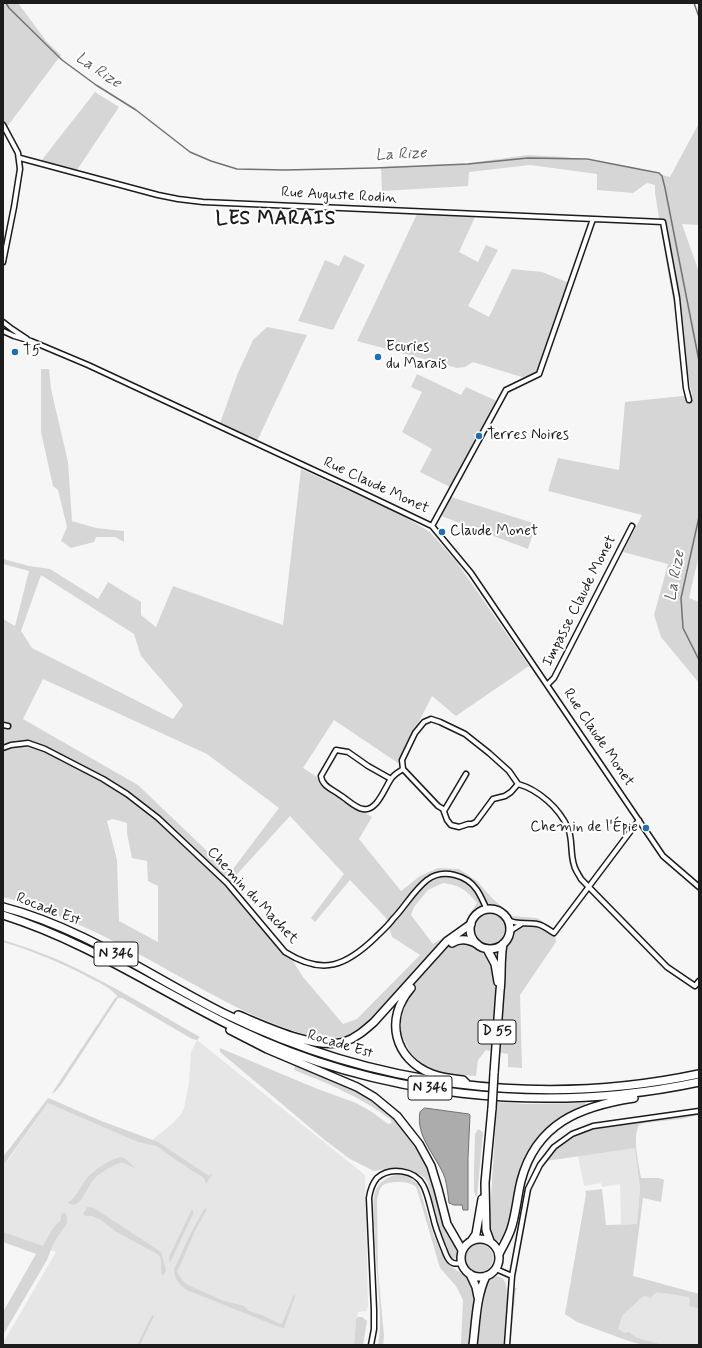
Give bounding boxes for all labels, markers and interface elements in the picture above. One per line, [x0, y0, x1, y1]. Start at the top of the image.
water label: La Rize [71, 49, 125, 93]
water label: La Rize [375, 144, 427, 166]
street label: Rue Auguste Rodin [281, 184, 397, 208]
district label: LES MARAIS [218, 209, 334, 231]
place label: Ecuries du Marais [386, 339, 447, 374]
place label: T5 [23, 343, 41, 361]
marker: T5 [10, 347, 20, 357]
marker: Ecuries du Marais [373, 352, 383, 362]
place label: Terres Noires [487, 427, 569, 445]
marker: Terres Noires [474, 431, 484, 441]
street label: Rue Claude Monet [320, 454, 432, 518]
place label: Claude Monet [450, 523, 538, 541]
marker: Claude Monet [437, 527, 447, 537]
street label: Impasse Claude Monet [539, 532, 621, 670]
water label: La Rize [662, 549, 690, 603]
street label: Rue Claude Monet [559, 686, 637, 790]
place label: Chemin de l'Épie [530, 819, 638, 837]
marker: Chemin de l'Épie [641, 823, 651, 833]
street label: Chemin du Machet [202, 844, 302, 948]
street label: Rocade Est [13, 890, 83, 930]
road number: N 346 [94, 942, 138, 966]
road number: D 55 [478, 1020, 516, 1044]
street label: Rocade Est [305, 1027, 375, 1063]
road number: N 346 [408, 1076, 452, 1100]

